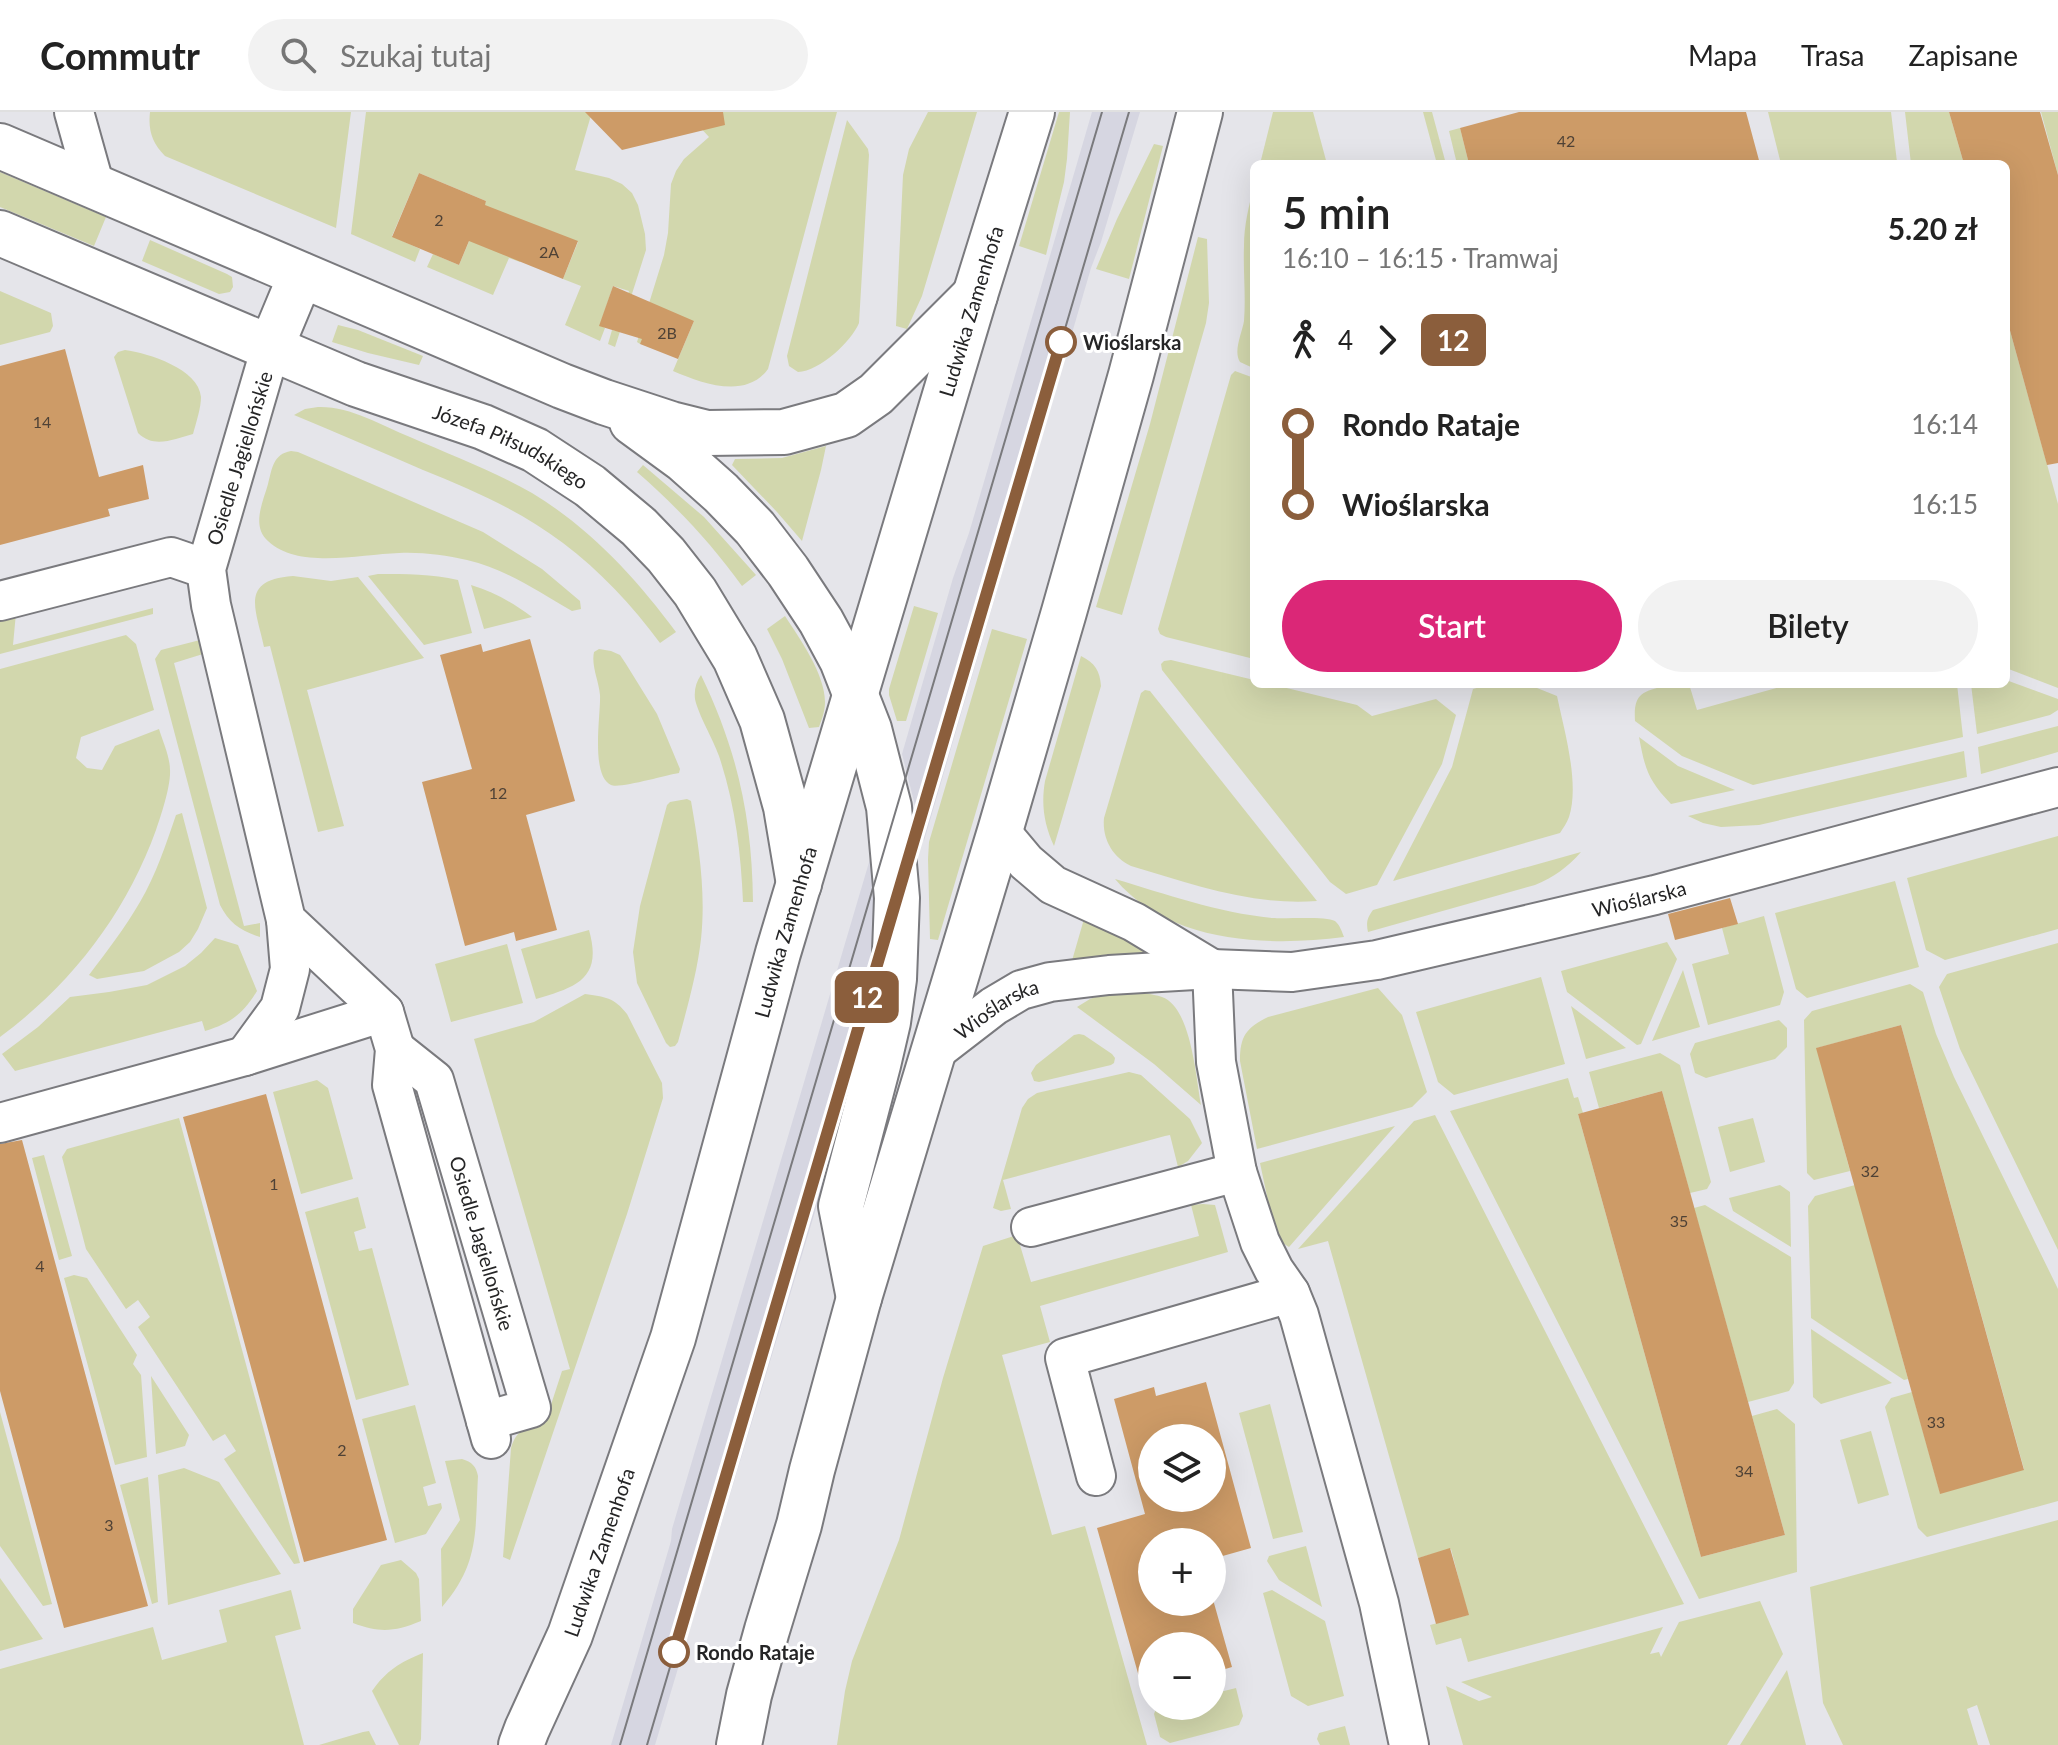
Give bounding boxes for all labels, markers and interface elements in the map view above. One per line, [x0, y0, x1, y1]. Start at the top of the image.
search box [248, 19, 808, 91]
text: Commutr [40, 32, 200, 78]
icon: search [276, 33, 320, 77]
text: Szukaj tutaj [340, 37, 491, 73]
text: Mapa [1688, 38, 1757, 72]
text: Trasa [1801, 38, 1864, 72]
text: Zapisane [1908, 38, 2018, 72]
house number: 42 [1557, 131, 1575, 150]
text: 5 min [1282, 186, 1391, 238]
house number: 2 [434, 210, 444, 229]
text: 5.20 zł [1888, 210, 1978, 246]
street label: Ludwika Zamenhofa [933, 223, 1008, 399]
house number: 2A [539, 242, 559, 261]
text: 16:10 – 16:15 · Tramwaj [1282, 242, 1559, 274]
icon: walk [1282, 318, 1326, 362]
icon: forward [1365, 318, 1409, 362]
house number: 2B [657, 323, 677, 342]
text: 12 [1437, 323, 1470, 357]
text: 4 [1338, 324, 1353, 356]
marker: Wioślarska [1046, 327, 1076, 357]
place label: Wioślarska [1083, 330, 1181, 354]
street label: Osiedle Jagiellońskie [201, 368, 277, 548]
street label: Józefa Piłsudskiego [430, 399, 593, 494]
text: Rondo Rataje [1342, 406, 1520, 442]
text: 16:14 [1911, 408, 1978, 440]
house number: 14 [33, 412, 51, 431]
text: Wioślarska [1342, 486, 1490, 522]
text: 16:15 [1911, 488, 1978, 520]
button: Start [1282, 580, 1622, 672]
button: Bilety [1638, 580, 1978, 672]
house number: 12 [489, 783, 507, 802]
street label: Ludwika Zamenhofa [749, 843, 821, 1020]
street label: Wioślarska [1589, 875, 1689, 921]
line badge: 12 [831, 971, 903, 1023]
street label: Wioślarska [949, 974, 1041, 1044]
text: 12 [851, 980, 883, 1014]
street label: Osiedle Jagiellońskie [445, 1153, 519, 1333]
house number: 32 [1861, 1161, 1879, 1180]
house number: 1 [269, 1174, 279, 1193]
house number: 35 [1670, 1211, 1688, 1230]
house number: 4 [35, 1256, 45, 1275]
house number: 33 [1927, 1412, 1945, 1431]
map controls [1138, 1424, 1226, 1720]
button: layers [1138, 1424, 1226, 1512]
house number: 2 [337, 1440, 347, 1459]
house number: 34 [1735, 1461, 1753, 1480]
street label: Ludwika Zamenhofa [558, 1465, 639, 1640]
house number: 3 [104, 1515, 114, 1534]
button: + [1138, 1528, 1226, 1616]
button: − [1138, 1632, 1226, 1720]
marker: Rondo Rataje [659, 1637, 689, 1667]
place label: Rondo Rataje [696, 1640, 815, 1664]

